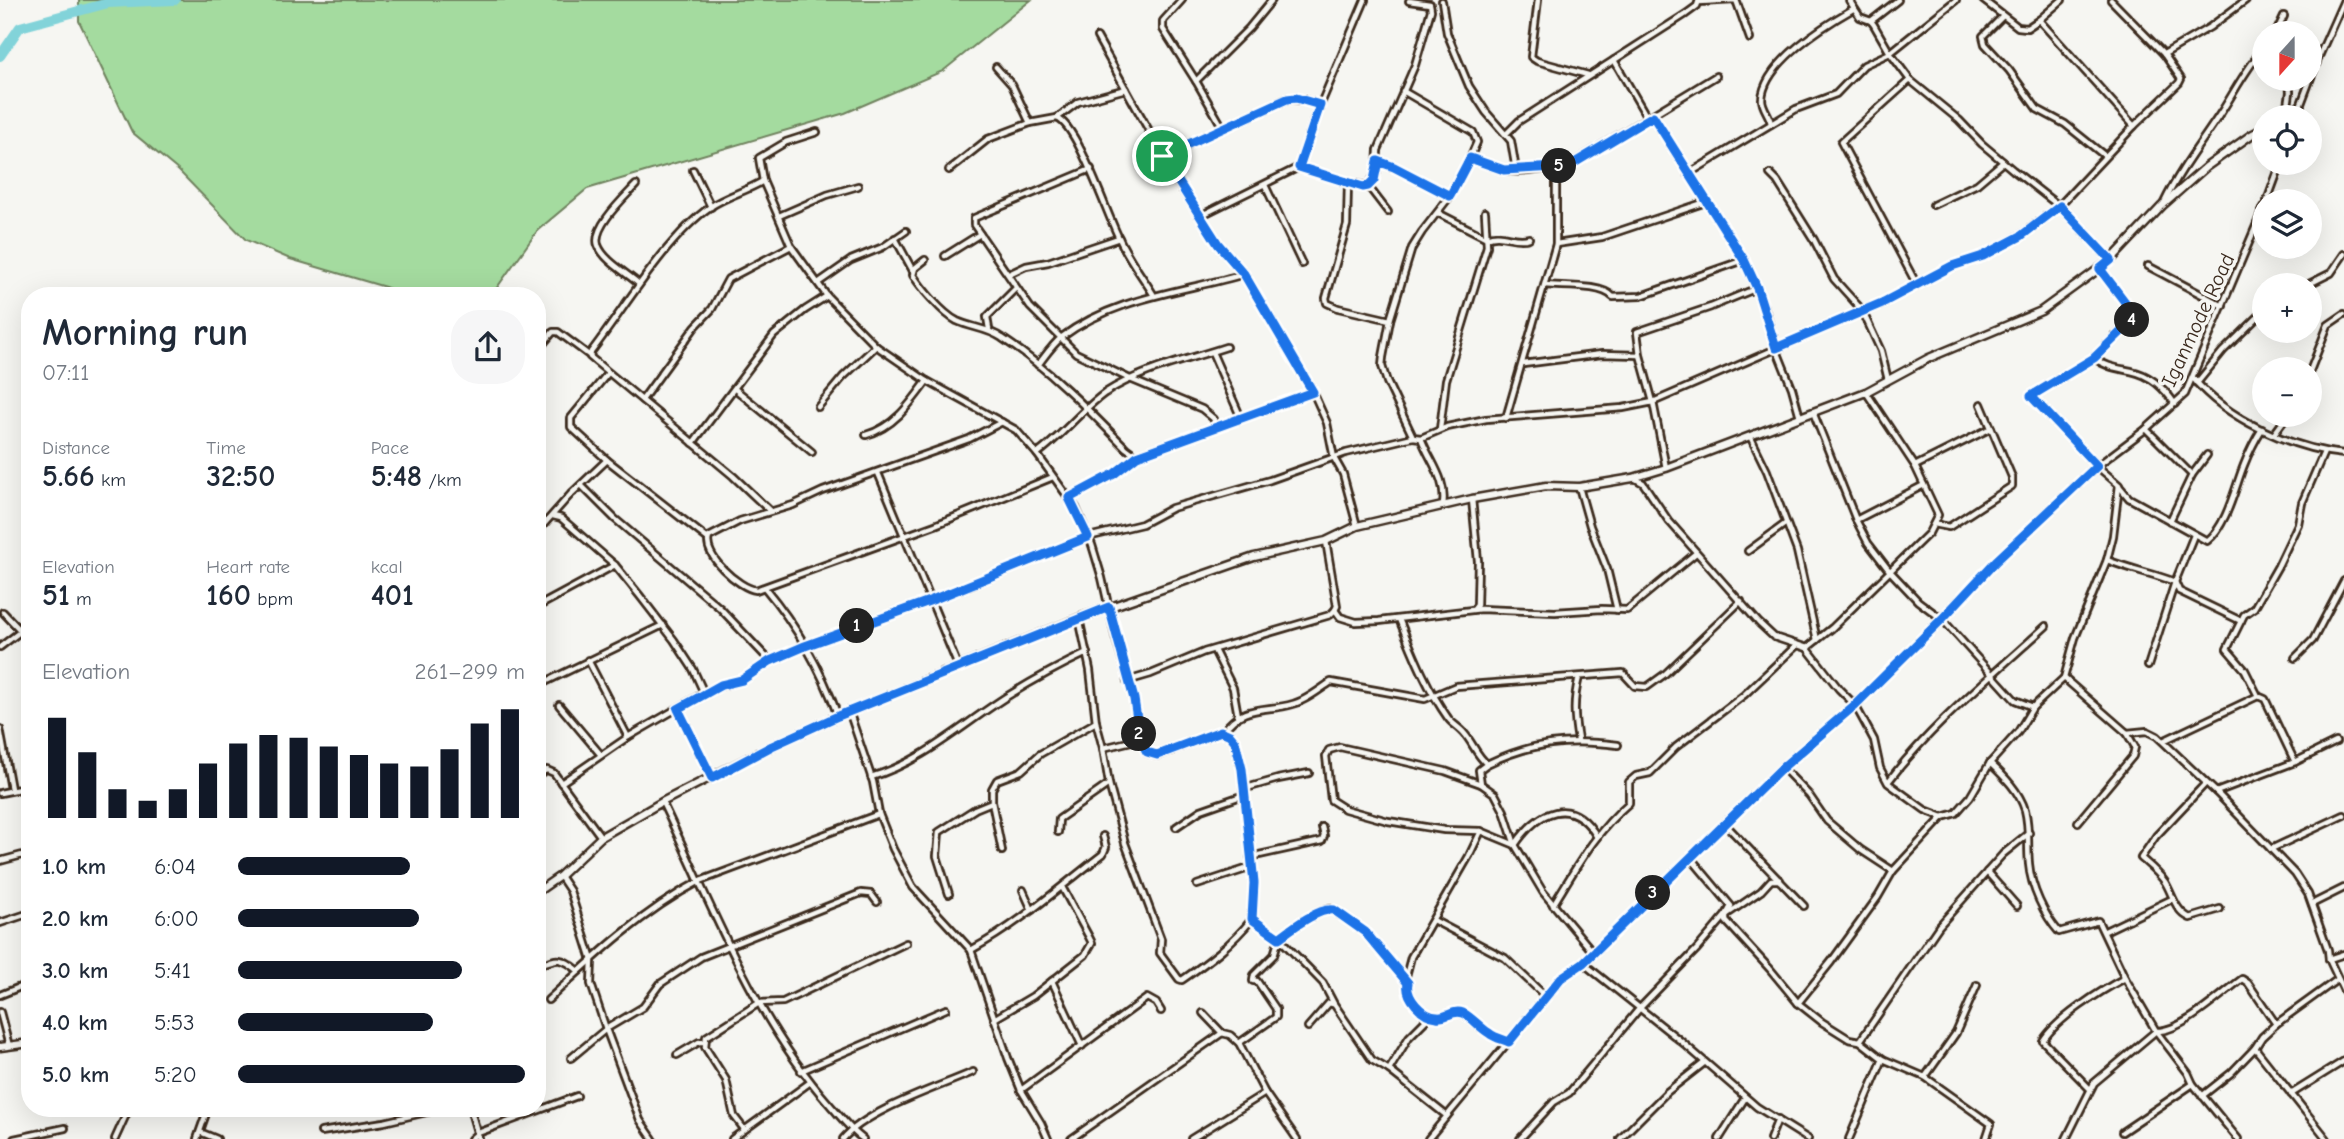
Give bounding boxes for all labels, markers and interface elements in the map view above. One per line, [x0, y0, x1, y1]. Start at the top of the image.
north arrow [2252, 21, 2322, 91]
map controls [2252, 21, 2322, 427]
button: locate [2252, 105, 2322, 175]
pin [1132, 126, 1192, 186]
icon: arrive [1143, 137, 1181, 175]
pin: 5 [1542, 148, 1576, 184]
text: 5 [1553, 154, 1564, 176]
button: layers [2252, 189, 2322, 259]
street label: Iganmode Road [2157, 250, 2239, 390]
button: + [2252, 273, 2322, 343]
pin: 4 [2114, 302, 2150, 338]
text: 4 [2127, 308, 2136, 330]
button: share [451, 310, 525, 384]
text: Morning run [42, 311, 248, 355]
button: − [2252, 357, 2322, 427]
text: 07:11 [42, 359, 89, 386]
text: Distance [42, 437, 110, 459]
text: Time [206, 437, 246, 459]
text: Pace [371, 437, 409, 459]
text: 5.66 [42, 459, 95, 494]
text: 32:50 [206, 459, 275, 494]
text: 5:48 [371, 459, 422, 494]
text: km [95, 469, 126, 491]
text: /km [422, 469, 462, 491]
text: Elevation [42, 556, 115, 578]
text: Heart rate [206, 556, 290, 578]
text: kcal [371, 556, 403, 578]
text: 51 [42, 578, 70, 613]
text: 160 [206, 578, 251, 613]
text: 401 [371, 578, 414, 613]
text: m [70, 588, 92, 610]
text: bpm [251, 588, 293, 610]
pin: 1 [840, 608, 874, 644]
text: 1 [853, 614, 860, 636]
text: Elevation [42, 658, 130, 685]
text: 261–299 m [414, 658, 525, 685]
pin: 2 [1122, 716, 1156, 752]
text: 2 [1134, 722, 1143, 744]
text: 1.0 km [42, 853, 106, 880]
text: 6:04 [154, 853, 196, 880]
pin: 3 [1636, 876, 1670, 910]
text: 3 [1648, 881, 1657, 903]
text: 2.0 km [42, 905, 108, 932]
text: 6:00 [154, 905, 199, 932]
text: 3.0 km [42, 957, 108, 984]
text: 5:41 [154, 957, 191, 984]
text: 4.0 km [42, 1009, 108, 1036]
text: 5:53 [154, 1009, 195, 1036]
text: 5.0 km [42, 1061, 109, 1088]
text: 5:20 [154, 1061, 197, 1088]

